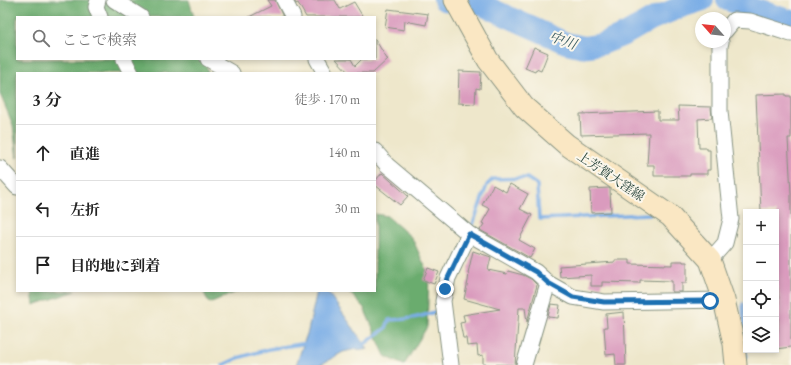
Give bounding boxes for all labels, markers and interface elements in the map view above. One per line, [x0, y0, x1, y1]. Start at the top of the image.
north arrow [695, 12, 731, 48]
search box [16, 16, 376, 60]
icon: search [30, 27, 52, 49]
water label: 中川 [547, 27, 581, 54]
text: ここで検索 [62, 30, 137, 49]
text: 3 分 [32, 89, 62, 111]
text: 徒歩 · 170 m [295, 91, 360, 108]
icon: ahead [32, 142, 54, 164]
text: 直進 [70, 144, 100, 163]
text: 140 m [329, 144, 360, 161]
street label: 上芳賀大窪線 [574, 147, 648, 205]
icon: left [32, 198, 54, 220]
text: 左折 [70, 200, 100, 219]
text: 30 m [335, 200, 360, 217]
map controls [743, 209, 779, 353]
button: + [743, 209, 779, 245]
button: − [743, 245, 779, 281]
icon: arrive [32, 254, 54, 276]
text: 目的地に到着 [70, 256, 160, 275]
route end [436, 280, 454, 298]
button: locate [743, 281, 779, 317]
route start [701, 292, 719, 310]
button: layers [743, 317, 779, 353]

